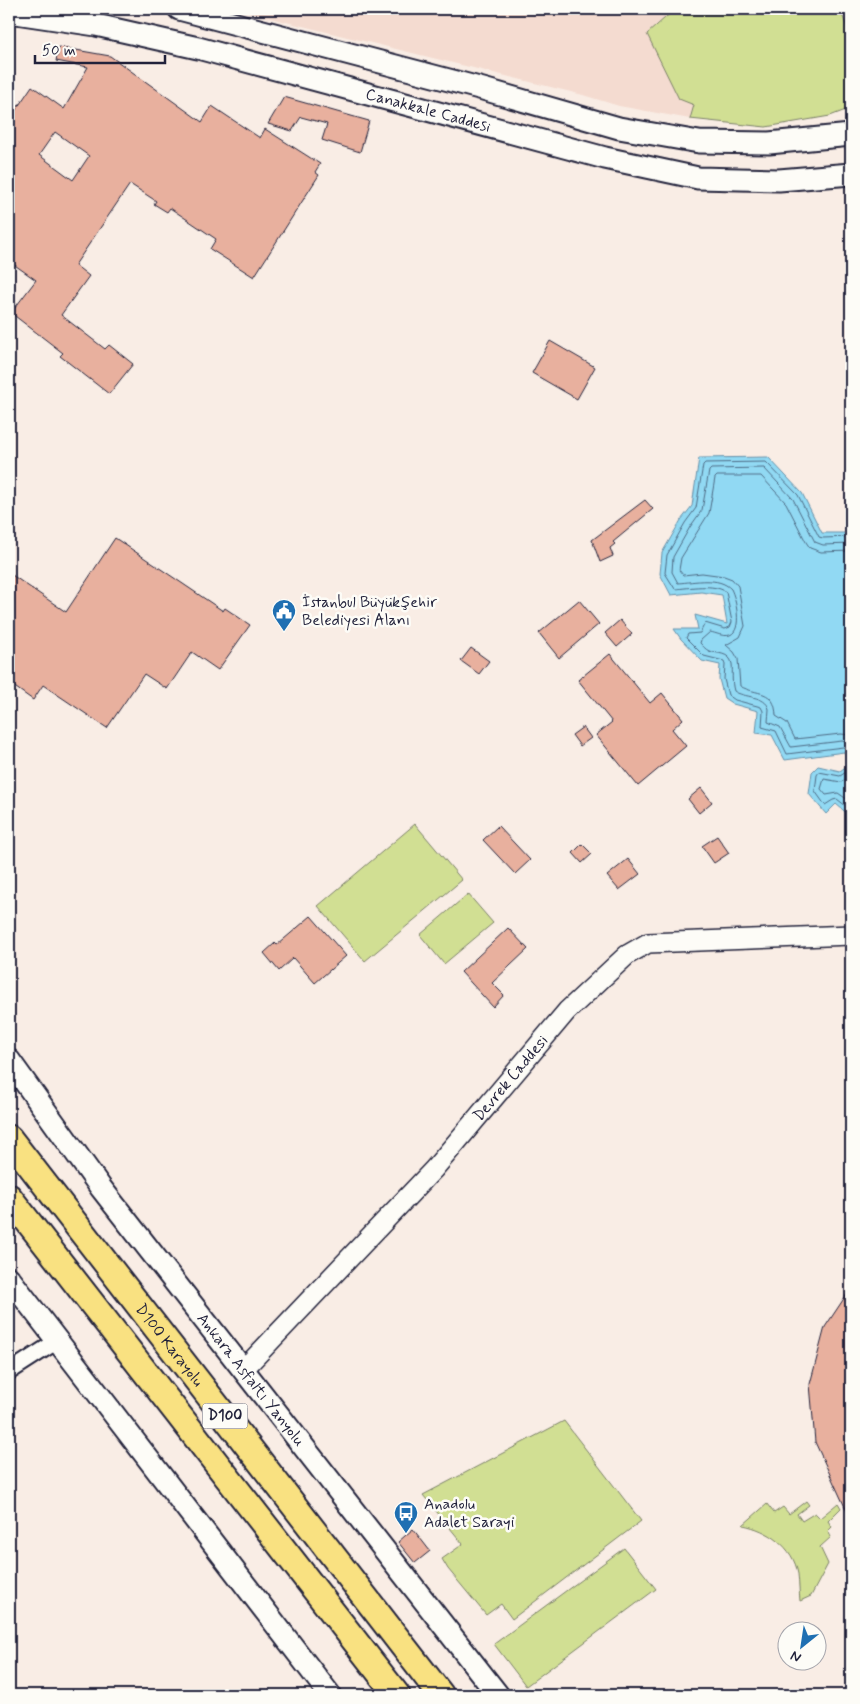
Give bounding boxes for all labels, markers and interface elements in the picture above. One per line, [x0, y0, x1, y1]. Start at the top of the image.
scale bar [35, 32, 165, 64]
text: 50 m [42, 41, 76, 61]
street label: Canakkale Caddesi [363, 83, 493, 137]
place label: İstanbul Büyükşehir Belediyesi Alanı [302, 592, 437, 631]
public building icon: İstanbul Büyükşehir Belediyesi Alanı [271, 598, 297, 632]
street label: Devrek Caddesi [468, 1031, 553, 1126]
street label: D100 Karayolu [131, 1299, 208, 1391]
street label: Ankara Asfaltı Yanyolu [192, 1309, 310, 1451]
road number: D100 [202, 1404, 248, 1428]
place label: Anadolu Adalet Sarayi [424, 1494, 515, 1533]
bus stop icon: Anadolu Adalet Sarayi [393, 1500, 419, 1534]
north arrow [778, 1622, 828, 1672]
text: N [787, 1646, 805, 1667]

